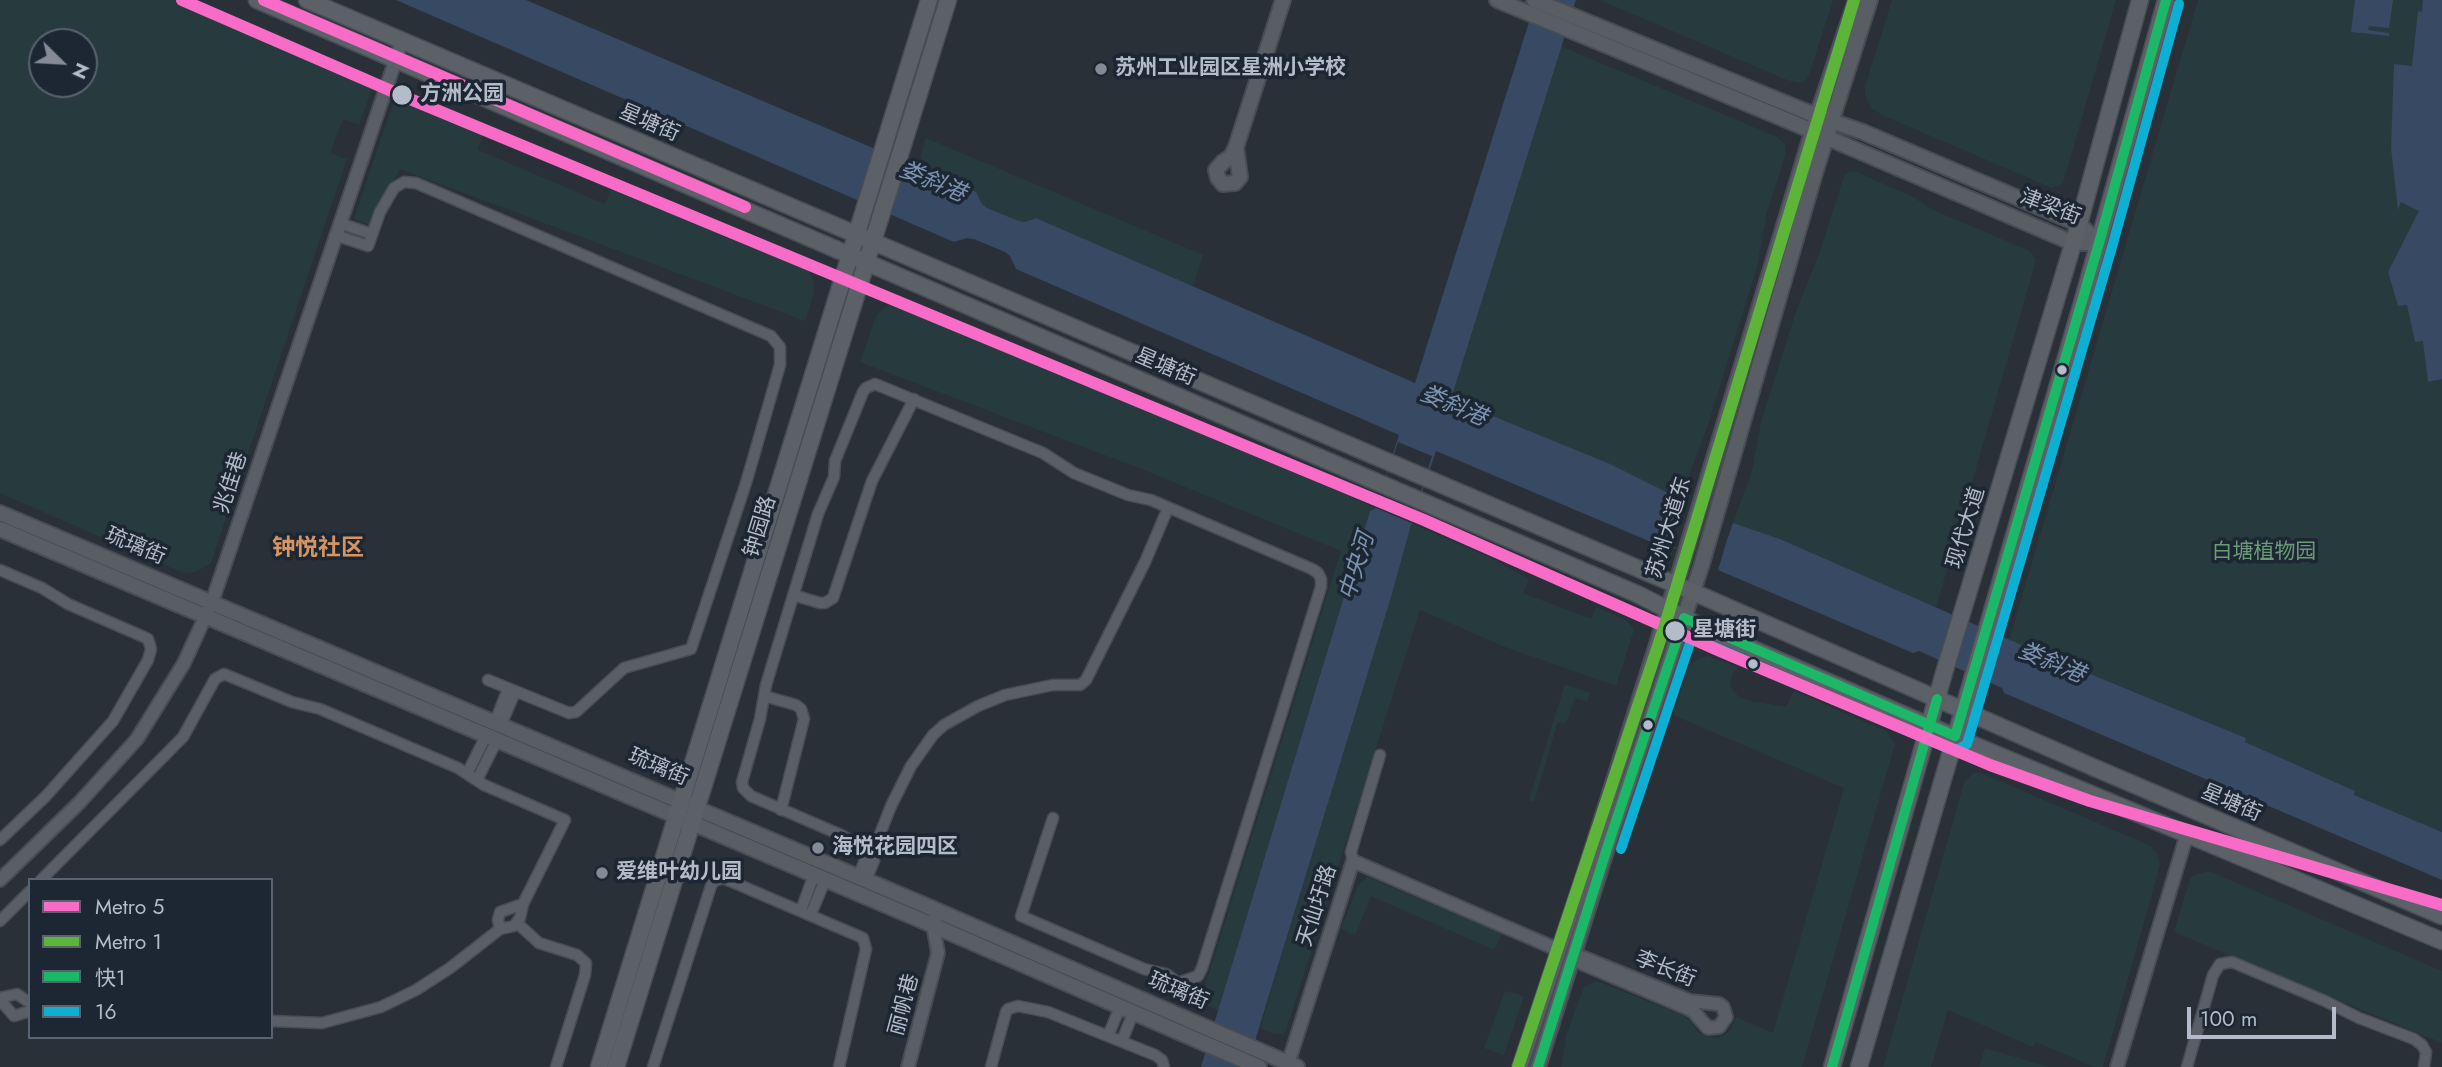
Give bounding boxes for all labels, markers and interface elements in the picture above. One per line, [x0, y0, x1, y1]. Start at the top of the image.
north arrow [28, 28, 98, 98]
place label: 苏州工业园区星洲小学校 [1115, 56, 1346, 82]
text: N [65, 59, 96, 83]
marker: 苏州工业园区星洲小学校 [1093, 61, 1109, 77]
place label: 方洲公园 [420, 82, 504, 108]
marker: 方洲公园 [390, 83, 414, 107]
street label: 星塘街 [615, 100, 683, 148]
water label: 娄斜港 [895, 157, 969, 209]
street label: 津梁街 [2016, 185, 2084, 231]
street label: 星塘街 [1131, 344, 1199, 392]
unlabelled marker [2055, 363, 2069, 377]
water label: 娄斜港 [1416, 381, 1490, 433]
street label: 兆佳巷 [210, 449, 254, 517]
street label: 苏州大道东 [1643, 474, 1697, 582]
street label: 现代大道 [1943, 484, 1991, 572]
street label: 钟园路 [740, 493, 782, 561]
street label: 琉璃街 [101, 523, 169, 571]
water label: 中央河 [1335, 530, 1381, 604]
district label: 钟悦社区 [272, 535, 364, 563]
park label: 白塘植物园 [2212, 540, 2316, 566]
place label: 星塘街 [1693, 618, 1756, 644]
marker: 星塘街 [1663, 619, 1687, 643]
water label: 娄斜港 [2014, 638, 2088, 690]
unlabelled marker [1746, 657, 1760, 671]
unlabelled marker [1641, 718, 1655, 732]
street label: 琉璃街 [624, 744, 692, 792]
street label: 星塘街 [2197, 780, 2265, 828]
place label: 海悦花园四区 [832, 835, 958, 861]
marker: 海悦花园四区 [810, 840, 826, 856]
place label: 爱维叶幼儿园 [616, 860, 742, 886]
street label: 天仙圩路 [1293, 862, 1343, 950]
marker: 爱维叶幼儿园 [594, 865, 610, 881]
legend [28, 878, 273, 1039]
text: Metro 5 [95, 892, 164, 922]
text: Metro 1 [95, 927, 162, 957]
street label: 李长街 [1631, 947, 1699, 993]
text: 快1 [95, 963, 125, 993]
street label: 琉璃街 [1144, 968, 1212, 1016]
street label: 丽帆巷 [885, 971, 925, 1039]
scale bar [2190, 993, 2339, 1038]
text: 16 [95, 997, 117, 1027]
text: 100 m [2200, 1004, 2257, 1034]

